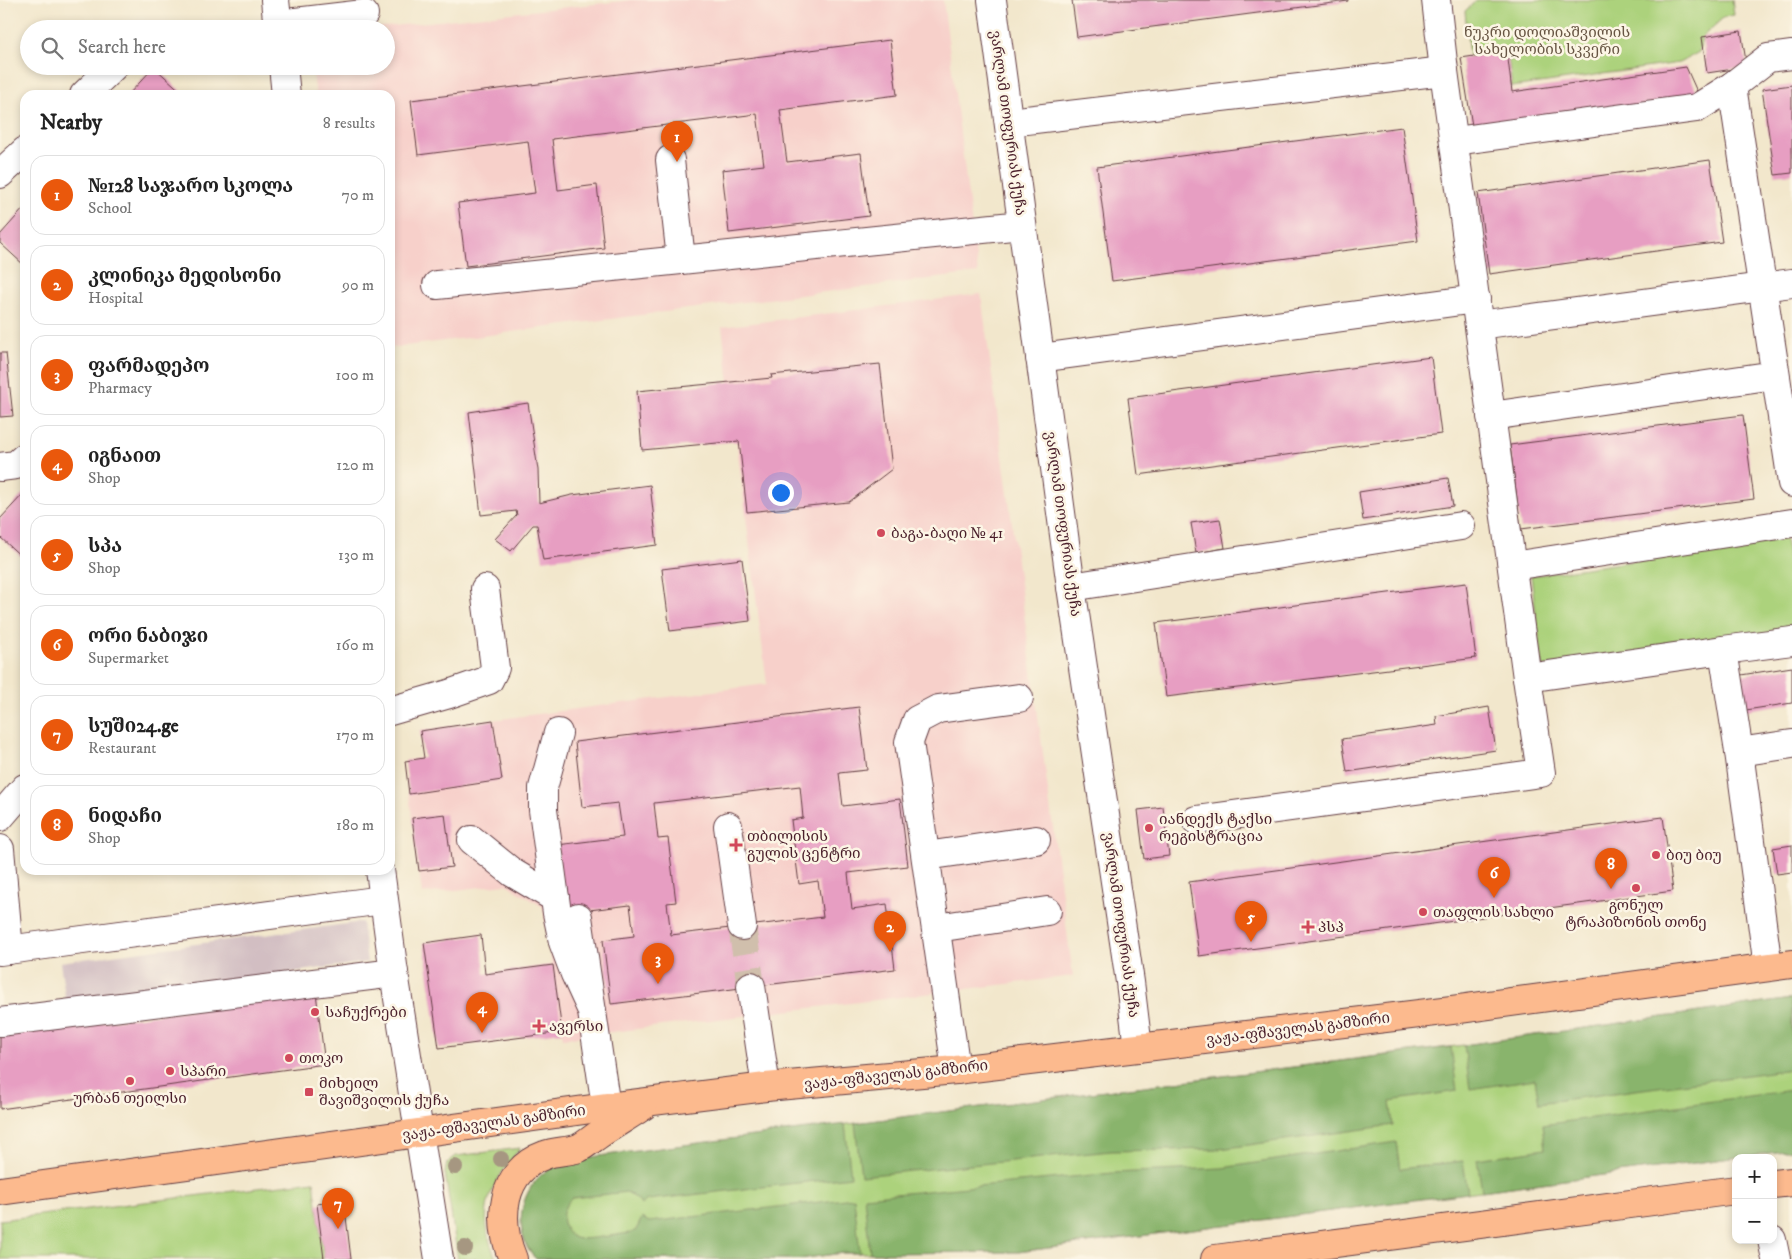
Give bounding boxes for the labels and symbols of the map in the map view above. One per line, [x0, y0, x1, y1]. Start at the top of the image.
park label: ნუკრი დოლიაშვილის სახელობის სკვერი [1464, 23, 1630, 59]
street label: ვარლამ თოფურიას ქუჩა [986, 29, 1030, 217]
pin: 1 [661, 121, 693, 162]
street label: ვარლამ თოფურიას ქუჩა [1041, 430, 1085, 618]
your location [768, 480, 794, 506]
place label: ბაგა-ბაღი № 41 [891, 524, 1003, 543]
marker: ბაგა-ბაღი № 41 [875, 527, 887, 539]
place label: იანდექს ტაქსი რეგისტრაცია [1159, 810, 1272, 846]
marker: იანდექს ტაქსი რეგისტრაცია [1143, 822, 1155, 834]
place label: თბილისის გულის ცენტრი [747, 827, 861, 863]
street label: ვარლამ თოფურიას ქუჩა [1099, 831, 1143, 1019]
marker: თბილისის გულის ცენტრი [729, 838, 743, 852]
place label: ბიუ ბიუ [1666, 846, 1722, 865]
pin: 8 [1595, 848, 1627, 889]
marker: ბიუ ბიუ [1650, 849, 1662, 861]
pin: 6 [1478, 857, 1510, 898]
marker: გონულ ტრაპიზონის თონე [1630, 882, 1642, 894]
place label: გონულ ტრაპიზონის თონე [1565, 896, 1707, 932]
pin: 5 [1235, 901, 1267, 942]
place label: თაფლის სახლი [1433, 903, 1554, 922]
marker: თაფლის სახლი [1417, 906, 1429, 918]
pin: 2 [874, 911, 906, 952]
place label: პსპ [1318, 918, 1344, 937]
marker: პსპ [1302, 921, 1314, 933]
pin: 3 [642, 943, 674, 984]
pin: 4 [466, 992, 498, 1033]
place label: საჩუქრები [325, 1003, 407, 1022]
marker: საჩუქრები [309, 1006, 321, 1018]
street label: ვაჟა-ფშაველას გამზირი [1205, 1008, 1391, 1050]
place label: ავერსი [549, 1017, 603, 1036]
marker: ავერსი [533, 1020, 545, 1032]
place label: თოკო [299, 1049, 343, 1068]
marker: თოკო [283, 1052, 295, 1064]
street label: ვაჟა-ფშაველას გამზირი [803, 1056, 989, 1094]
place label: სპარი [180, 1062, 226, 1081]
marker: სპარი [164, 1065, 176, 1077]
place label: მიხეილ შავიშვილის ქუჩა [319, 1074, 449, 1110]
marker: ურბან თეილსი [124, 1075, 136, 1087]
marker: მიხეილ შავიშვილის ქუჩა [303, 1086, 315, 1098]
place label: ურბან თეილსი [73, 1089, 187, 1108]
street label: ვაჟა-ფშაველას გამზირი [401, 1101, 587, 1145]
pin: 7 [322, 1188, 354, 1229]

